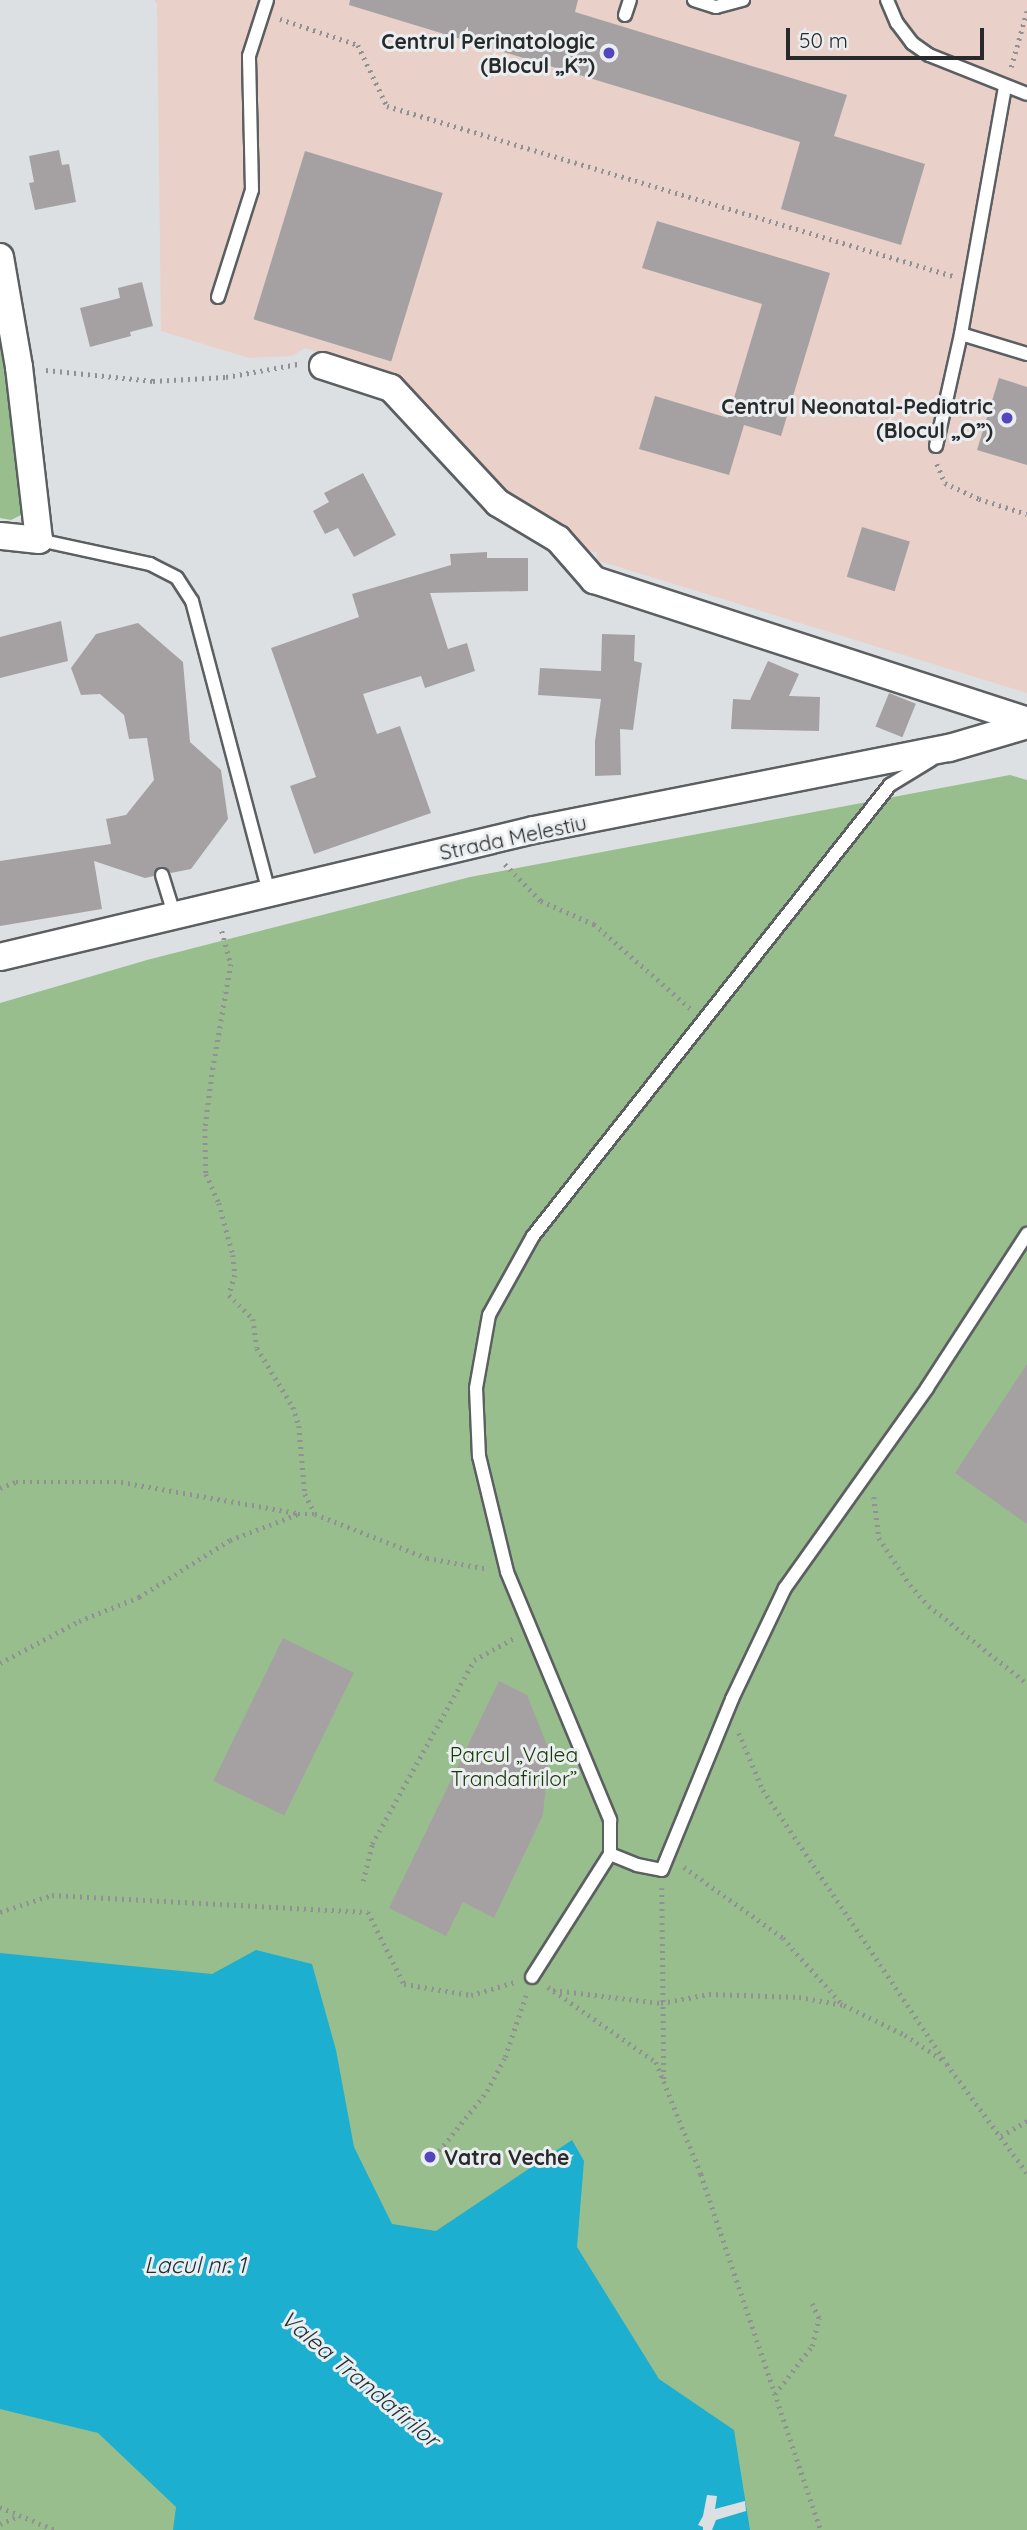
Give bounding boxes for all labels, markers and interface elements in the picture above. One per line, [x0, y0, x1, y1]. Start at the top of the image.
scale bar [789, 14, 987, 58]
text: 50 m [799, 27, 848, 53]
place label: Centrul Perinatologic (Blocul „K”) [381, 28, 595, 78]
marker: Centrul Perinatologic (Blocul „K”) [601, 45, 617, 61]
place label: Centrul Neonatal-Pediatric (Blocul „O”) [721, 393, 993, 443]
marker: Centrul Neonatal-Pediatric (Blocul „O”) [999, 410, 1015, 426]
street label: Strada Melestiu [437, 809, 589, 865]
park label: Parcul „Valea Trandafirilor” [450, 1741, 578, 1791]
place label: Vatra Veche [444, 2144, 569, 2170]
marker: Vatra Veche [422, 2149, 438, 2165]
water label: Lacul nr. 1 [144, 2251, 246, 2279]
water label: Valea Trandafirilor [275, 2305, 445, 2453]

